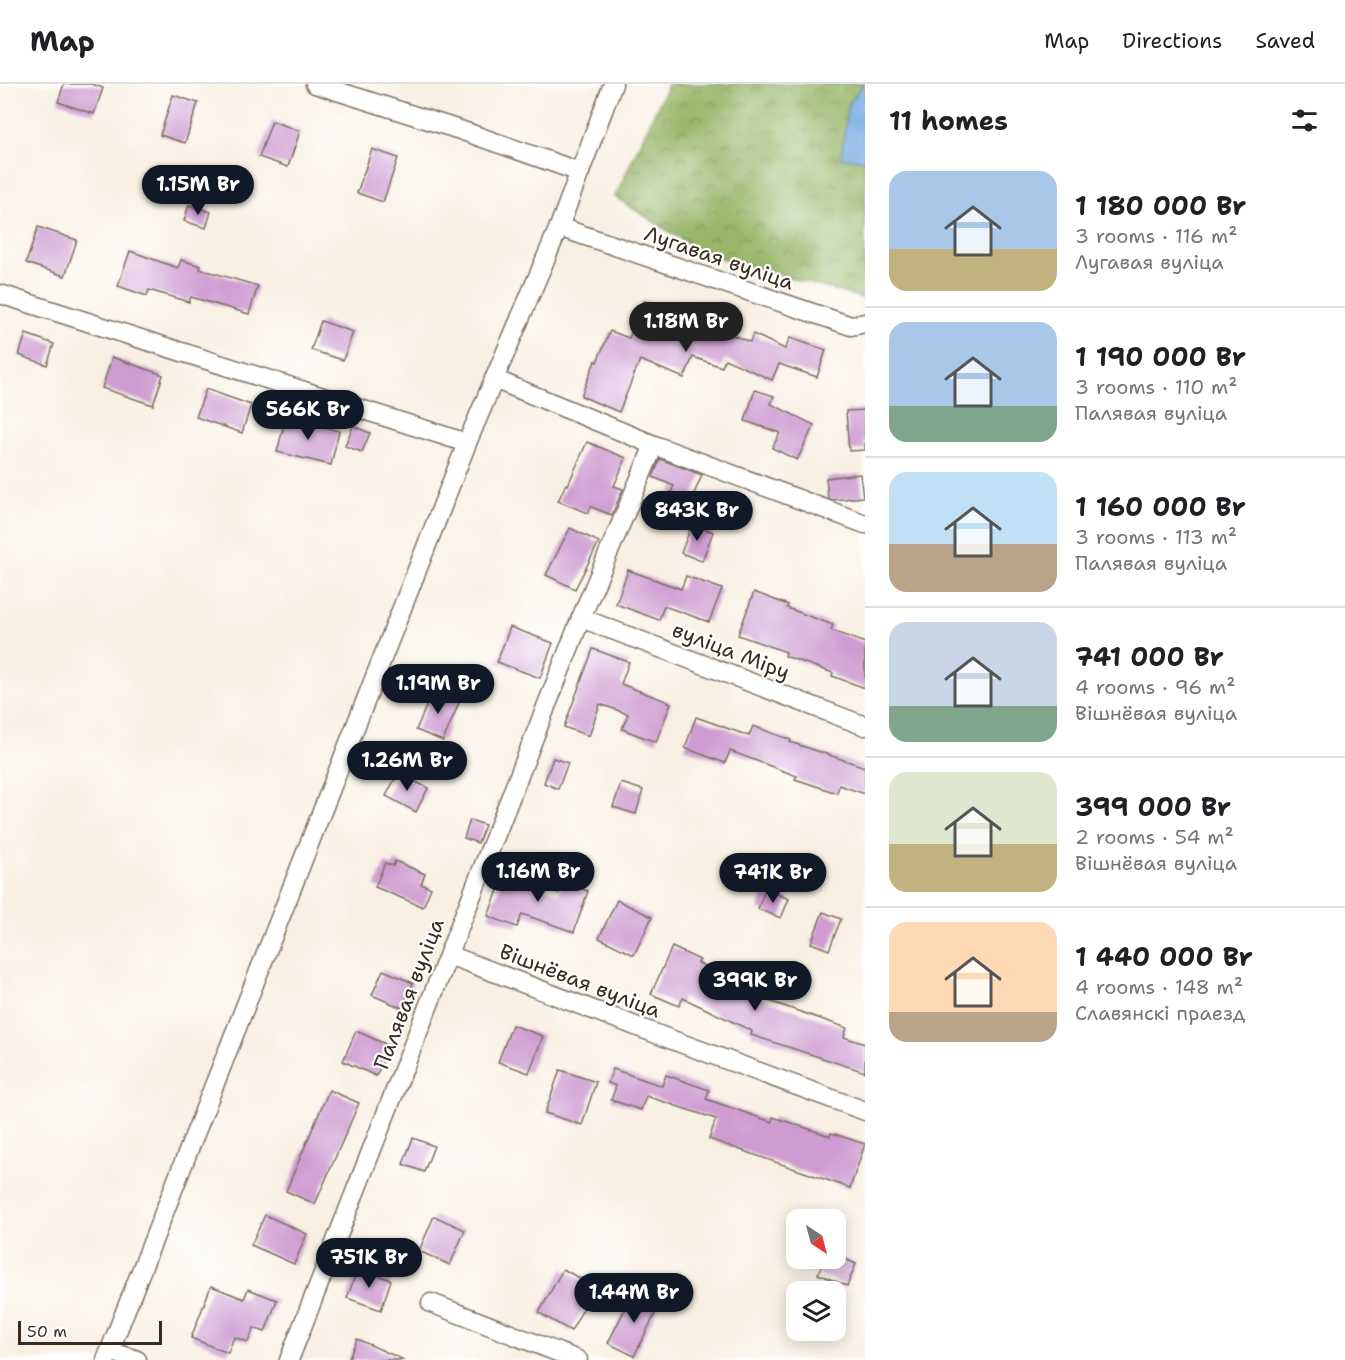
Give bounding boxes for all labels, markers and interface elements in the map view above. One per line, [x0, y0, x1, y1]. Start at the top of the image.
text: Map [30, 22, 95, 60]
text: Map [1044, 27, 1089, 55]
text: Directions [1122, 27, 1222, 55]
text: Saved [1255, 27, 1315, 55]
text: 11 homes [889, 103, 1008, 138]
icon: filters [1288, 104, 1321, 137]
pin: 1.15M Br [136, 165, 260, 216]
text: 1.15M Br [156, 171, 240, 197]
text: 1 180 000 Br [1075, 188, 1246, 223]
icon: home [937, 195, 1009, 267]
street label: Лугавая вуліца [641, 219, 797, 297]
text: 3 rooms · 116 m² [1075, 223, 1237, 249]
text: Лугавая вуліца [1075, 249, 1224, 275]
pin: 1.18M Br [624, 302, 748, 353]
text: 1.18M Br [643, 308, 729, 334]
text: 1 190 000 Br [1075, 339, 1246, 374]
icon: home [937, 346, 1009, 418]
text: 3 rooms · 110 m² [1075, 374, 1238, 400]
pin: 566K Br [253, 390, 363, 441]
text: 566K Br [266, 396, 350, 422]
text: Палявая вуліца [1075, 400, 1227, 426]
text: 1 160 000 Br [1075, 489, 1246, 524]
pin: 843K Br [642, 491, 752, 542]
icon: home [937, 496, 1009, 568]
text: 843K Br [655, 497, 739, 523]
text: 3 rooms · 113 m² [1075, 524, 1237, 550]
text: Палявая вуліца [1075, 550, 1227, 576]
street label: вуліца Міру [668, 616, 794, 686]
text: 741 000 Br [1075, 639, 1224, 674]
icon: home [937, 646, 1009, 718]
pin: 1.19M Br [376, 664, 500, 715]
text: 1.19M Br [395, 670, 481, 696]
text: 4 rooms · 96 m² [1075, 674, 1236, 700]
text: Вішнёвая вуліца [1075, 700, 1237, 726]
pin: 1.26M Br [345, 741, 469, 792]
text: 1.26M Br [361, 747, 453, 773]
text: 399 000 Br [1075, 789, 1231, 824]
icon: home [937, 796, 1009, 868]
text: 2 rooms · 54 m² [1075, 824, 1234, 850]
text: Вішнёвая вуліца [1075, 850, 1237, 876]
pin: 1.16M Br [476, 852, 600, 903]
pin: 741K Br [718, 853, 828, 904]
text: 1.16M Br [495, 858, 581, 884]
text: 741K Br [733, 859, 813, 885]
street label: Палявая вуліца [367, 914, 451, 1074]
street label: Вішнёвая вуліца [495, 937, 665, 1025]
text: 1 440 000 Br [1075, 939, 1253, 974]
icon: home [937, 946, 1009, 1018]
pin: 399K Br [700, 961, 810, 1012]
text: 399K Br [713, 967, 797, 993]
text: 4 rooms · 148 m² [1075, 974, 1243, 1000]
text: Славянскі праезд [1075, 1000, 1245, 1026]
north arrow [786, 1209, 846, 1269]
map controls [786, 1209, 846, 1341]
pin: 751K Br [314, 1238, 424, 1289]
text: 751K Br [330, 1244, 408, 1270]
pin: 1.44M Br [572, 1273, 696, 1324]
text: 1.44M Br [588, 1279, 680, 1305]
button: layers [786, 1281, 846, 1341]
scale bar [18, 1318, 162, 1346]
text: 50 m [27, 1321, 67, 1342]

